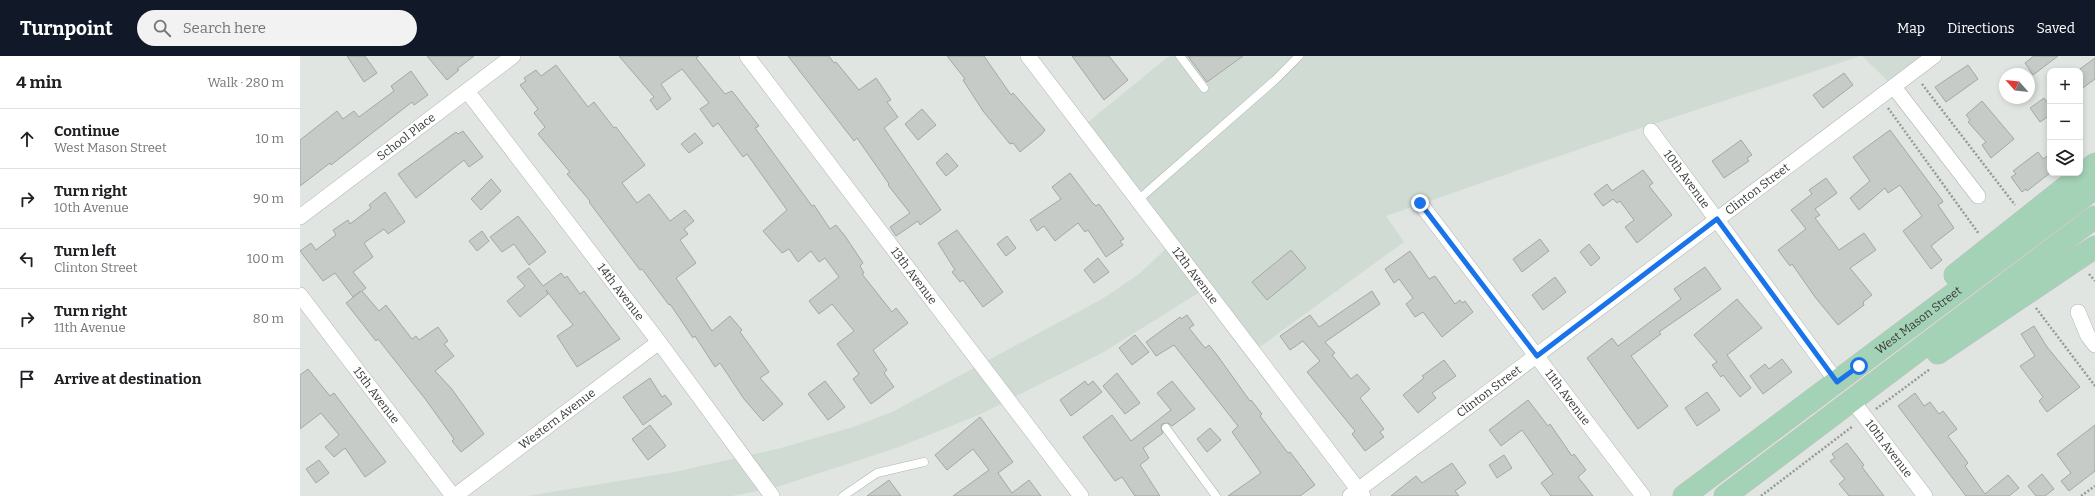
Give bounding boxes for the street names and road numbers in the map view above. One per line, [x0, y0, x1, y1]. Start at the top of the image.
street label: School Place [374, 110, 438, 163]
street label: 10th Avenue [1661, 147, 1713, 211]
street label: Clinton Street [1722, 160, 1793, 218]
street label: 12th Avenue [1169, 244, 1221, 307]
street label: 13th Avenue [888, 245, 940, 307]
street label: 14th Avenue [594, 261, 647, 323]
street label: West Mason Street [1873, 283, 1965, 357]
street label: Clinton Street [1454, 362, 1524, 420]
street label: 15th Avenue [350, 364, 402, 426]
street label: 11th Avenue [1542, 367, 1593, 428]
street label: Western Avenue [516, 386, 598, 452]
street label: 10th Avenue [1862, 417, 1915, 480]

